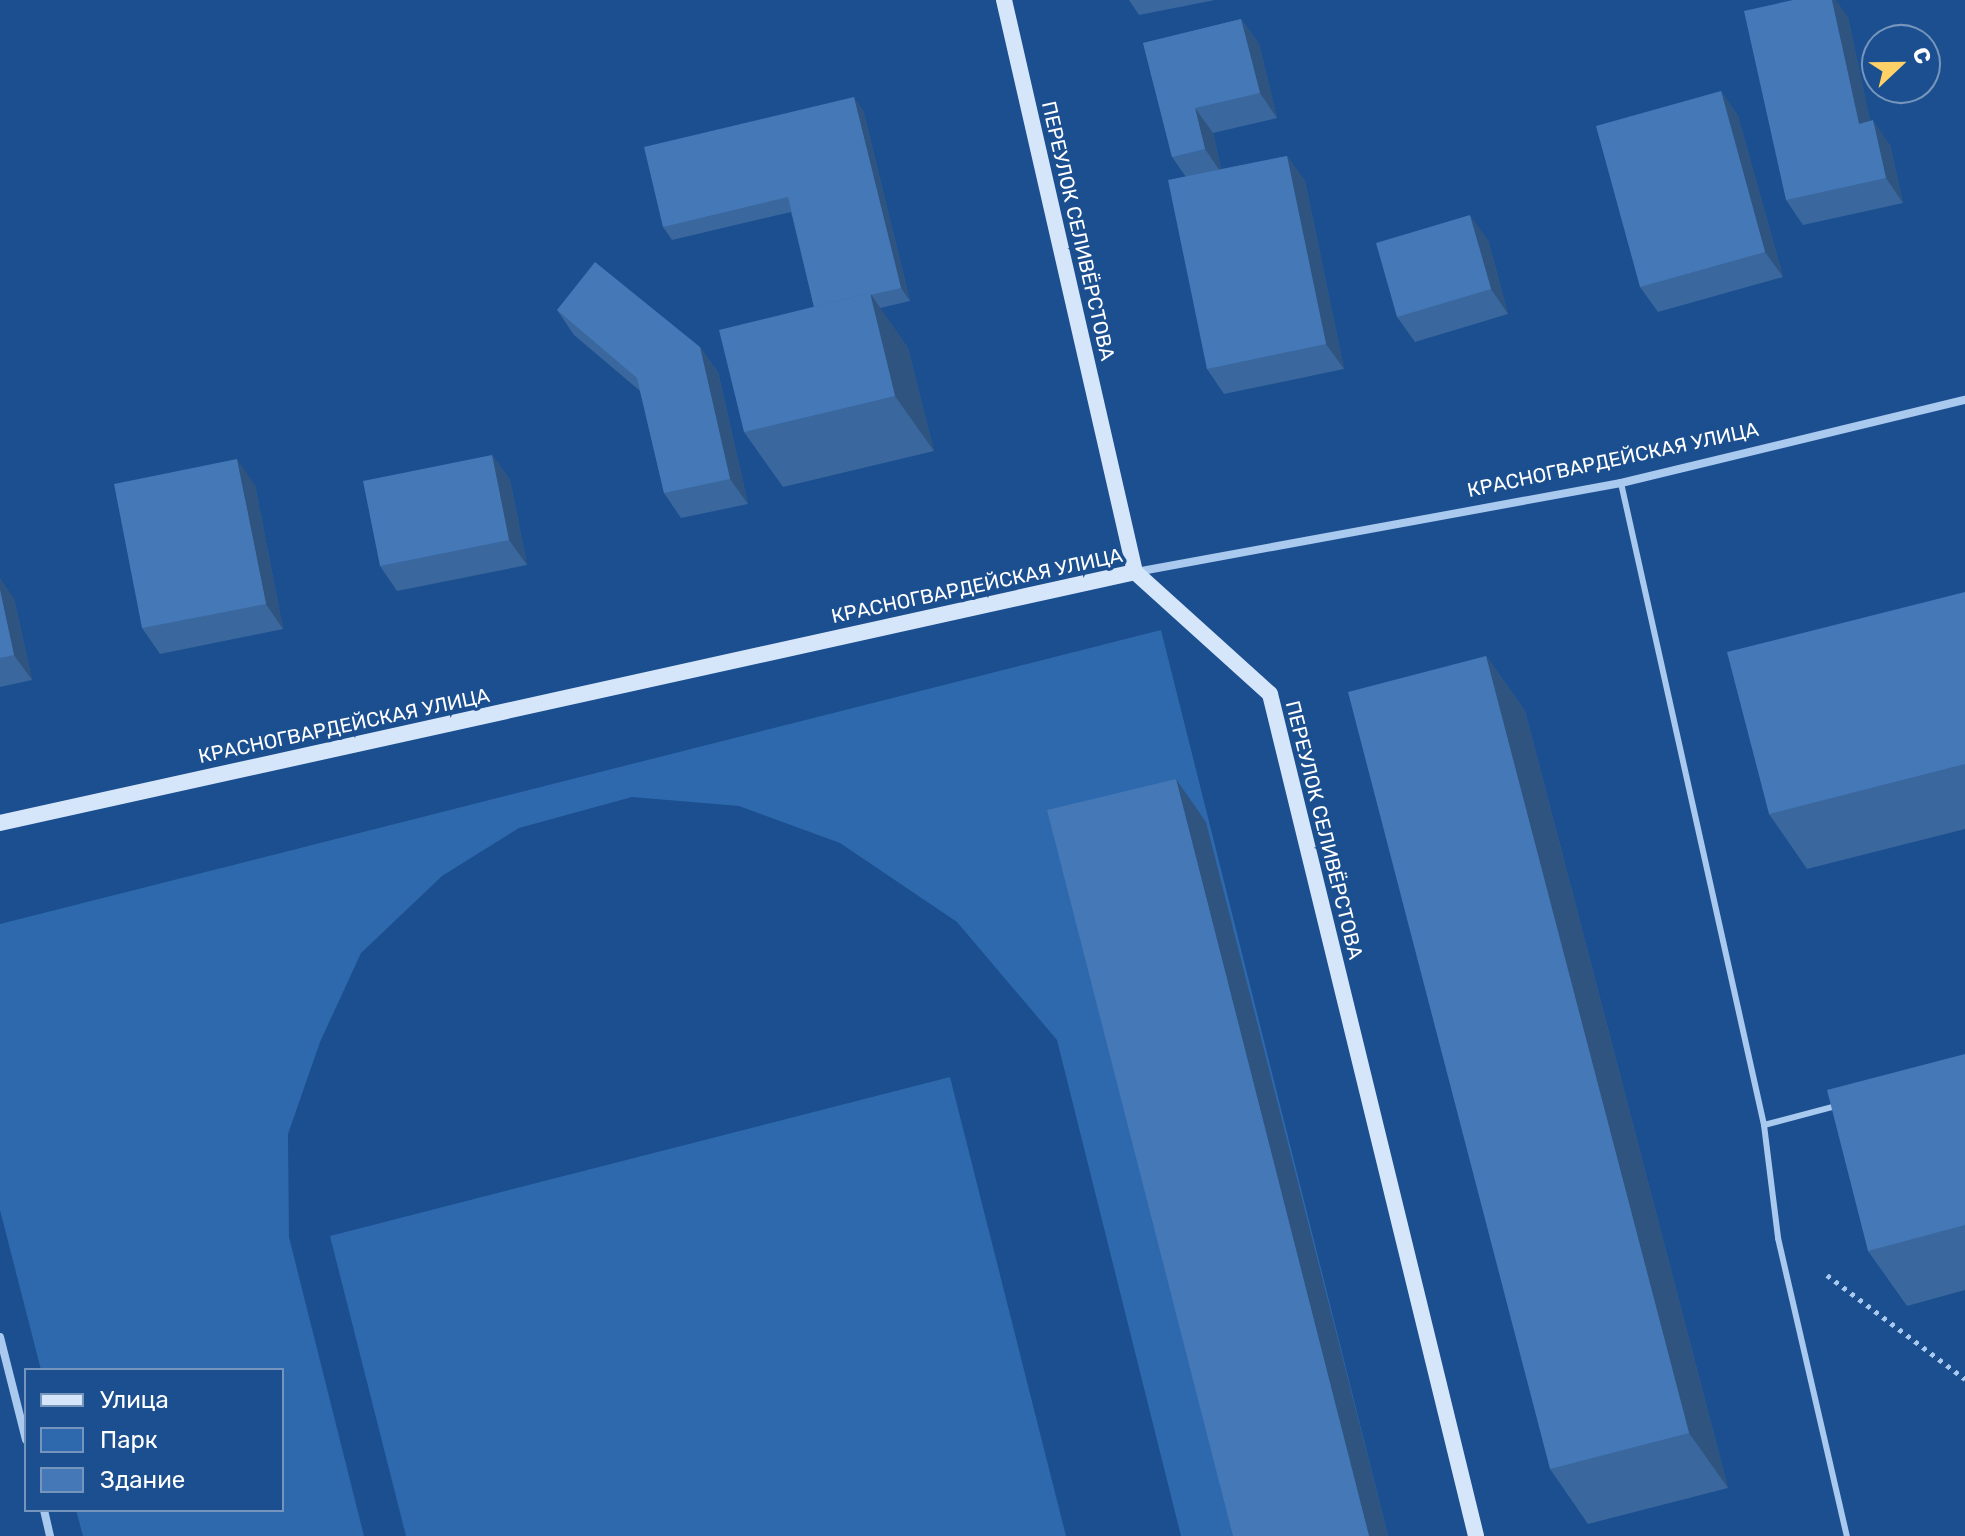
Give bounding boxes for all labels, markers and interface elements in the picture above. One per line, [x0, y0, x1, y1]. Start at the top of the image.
north arrow [1861, 24, 1941, 104]
text: С [1906, 43, 1937, 68]
street label: ПЕРЕУЛОК СЕЛИВЁРСТОВА [1036, 99, 1120, 363]
street label: КРАСНОГВАРДЕЙСКАЯ УЛИЦА [1465, 417, 1761, 503]
street label: КРАСНОГВАРДЕЙСКАЯ УЛИЦА [829, 543, 1125, 629]
street label: КРАСНОГВАРДЕЙСКАЯ УЛИЦА [196, 683, 492, 769]
street label: ПЕРЕУЛОК СЕЛИВЁРСТОВА [1280, 698, 1368, 962]
legend [24, 1368, 284, 1512]
text: Улица [100, 1386, 169, 1414]
text: Парк [100, 1426, 158, 1454]
text: Здание [100, 1466, 185, 1494]

